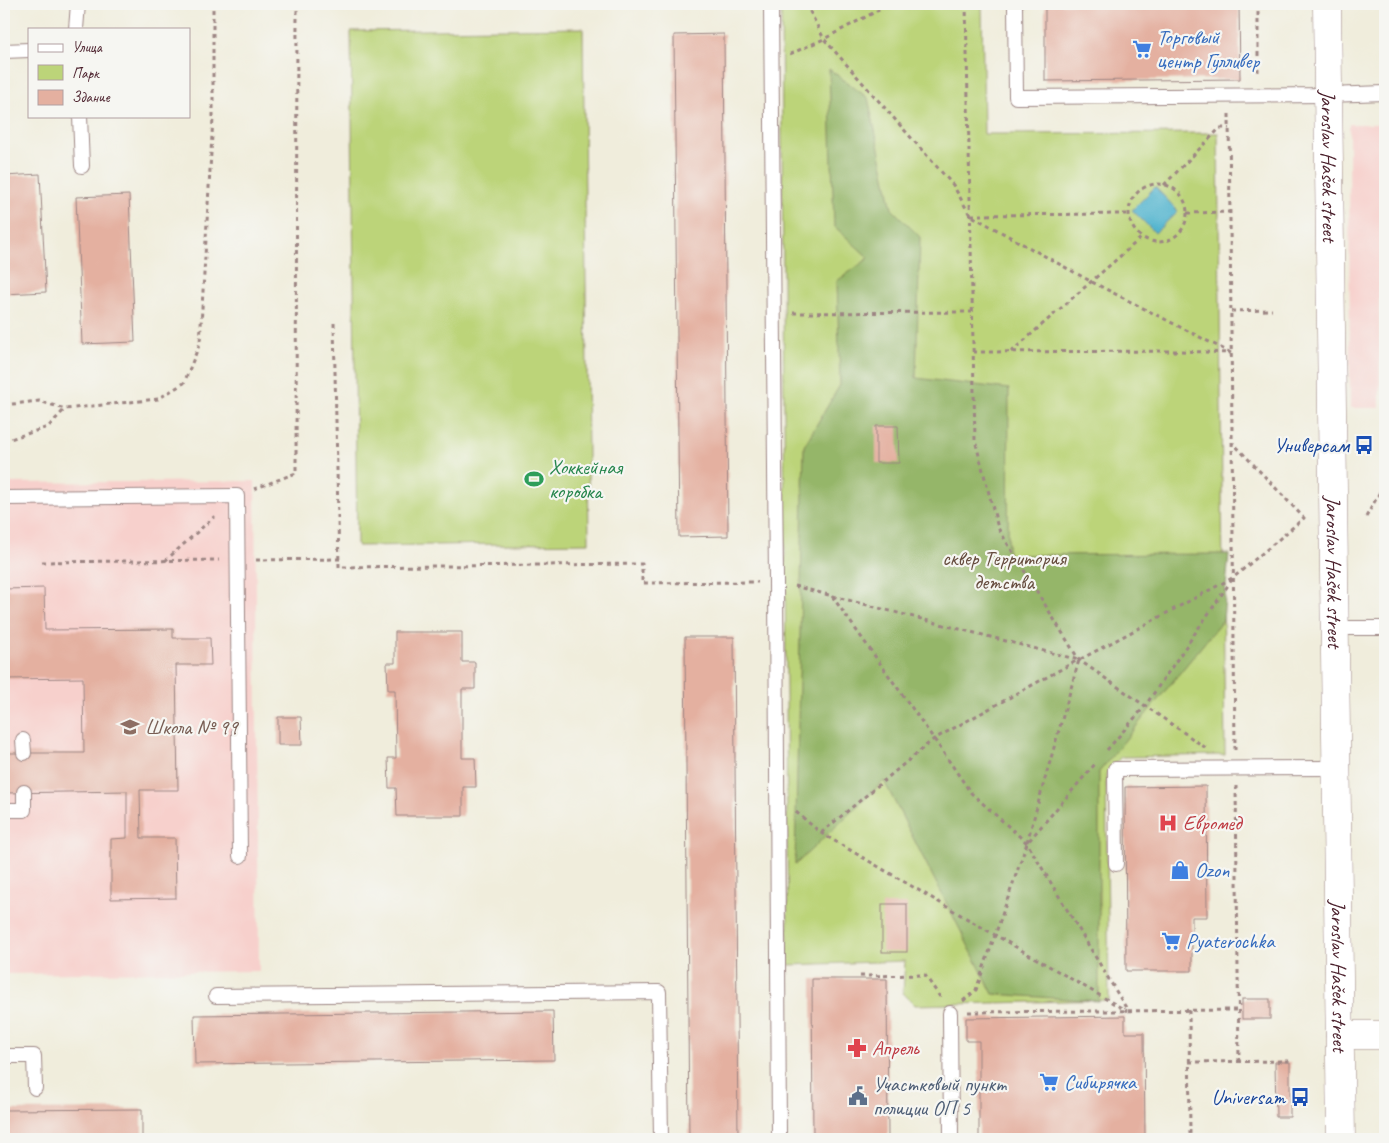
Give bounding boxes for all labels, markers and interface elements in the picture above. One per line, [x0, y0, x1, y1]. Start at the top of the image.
place label: Торговый центр Гулливер [1157, 24, 1260, 74]
legend [28, 28, 190, 118]
text: Улица [72, 38, 103, 57]
supermarket icon: Торговый центр Гулливер [1131, 38, 1153, 60]
text: Парк [72, 64, 100, 83]
text: Здание [72, 88, 111, 107]
street label: Jaroslav Hašek street [1315, 89, 1343, 244]
place label: Универсам [1274, 432, 1351, 458]
bus stop icon: Универсам [1353, 434, 1375, 456]
place label: Хоккейная коробка [549, 454, 623, 504]
sports icon: Хоккейная коробка [523, 468, 545, 490]
street label: Jaroslav Hašek street [1320, 495, 1348, 650]
park label: сквер Территория детства [942, 545, 1068, 595]
place label: Школа № 99 [145, 714, 239, 740]
school or university icon: Школа № 99 [119, 716, 141, 738]
place label: Евромед [1183, 810, 1244, 836]
hospital icon: Евромед [1157, 812, 1179, 834]
place label: Ozon [1195, 857, 1230, 883]
shop icon: Ozon [1169, 859, 1191, 881]
street label: Jaroslav Hašek street [1325, 899, 1353, 1054]
place label: Pyaterochka [1186, 928, 1276, 954]
supermarket icon: Pyaterochka [1160, 930, 1182, 952]
place label: Апрель [872, 1035, 920, 1061]
pharmacy icon: Апрель [846, 1037, 868, 1059]
place label: Сибирячка [1064, 1069, 1138, 1095]
place label: Участковый пункт полиции ОП 5 [873, 1071, 1007, 1121]
supermarket icon: Сибирячка [1038, 1071, 1060, 1093]
place label: Universam [1212, 1084, 1286, 1110]
public building icon: Участковый пункт полиции ОП 5 [847, 1085, 869, 1107]
bus stop icon: Universam [1289, 1086, 1311, 1108]

